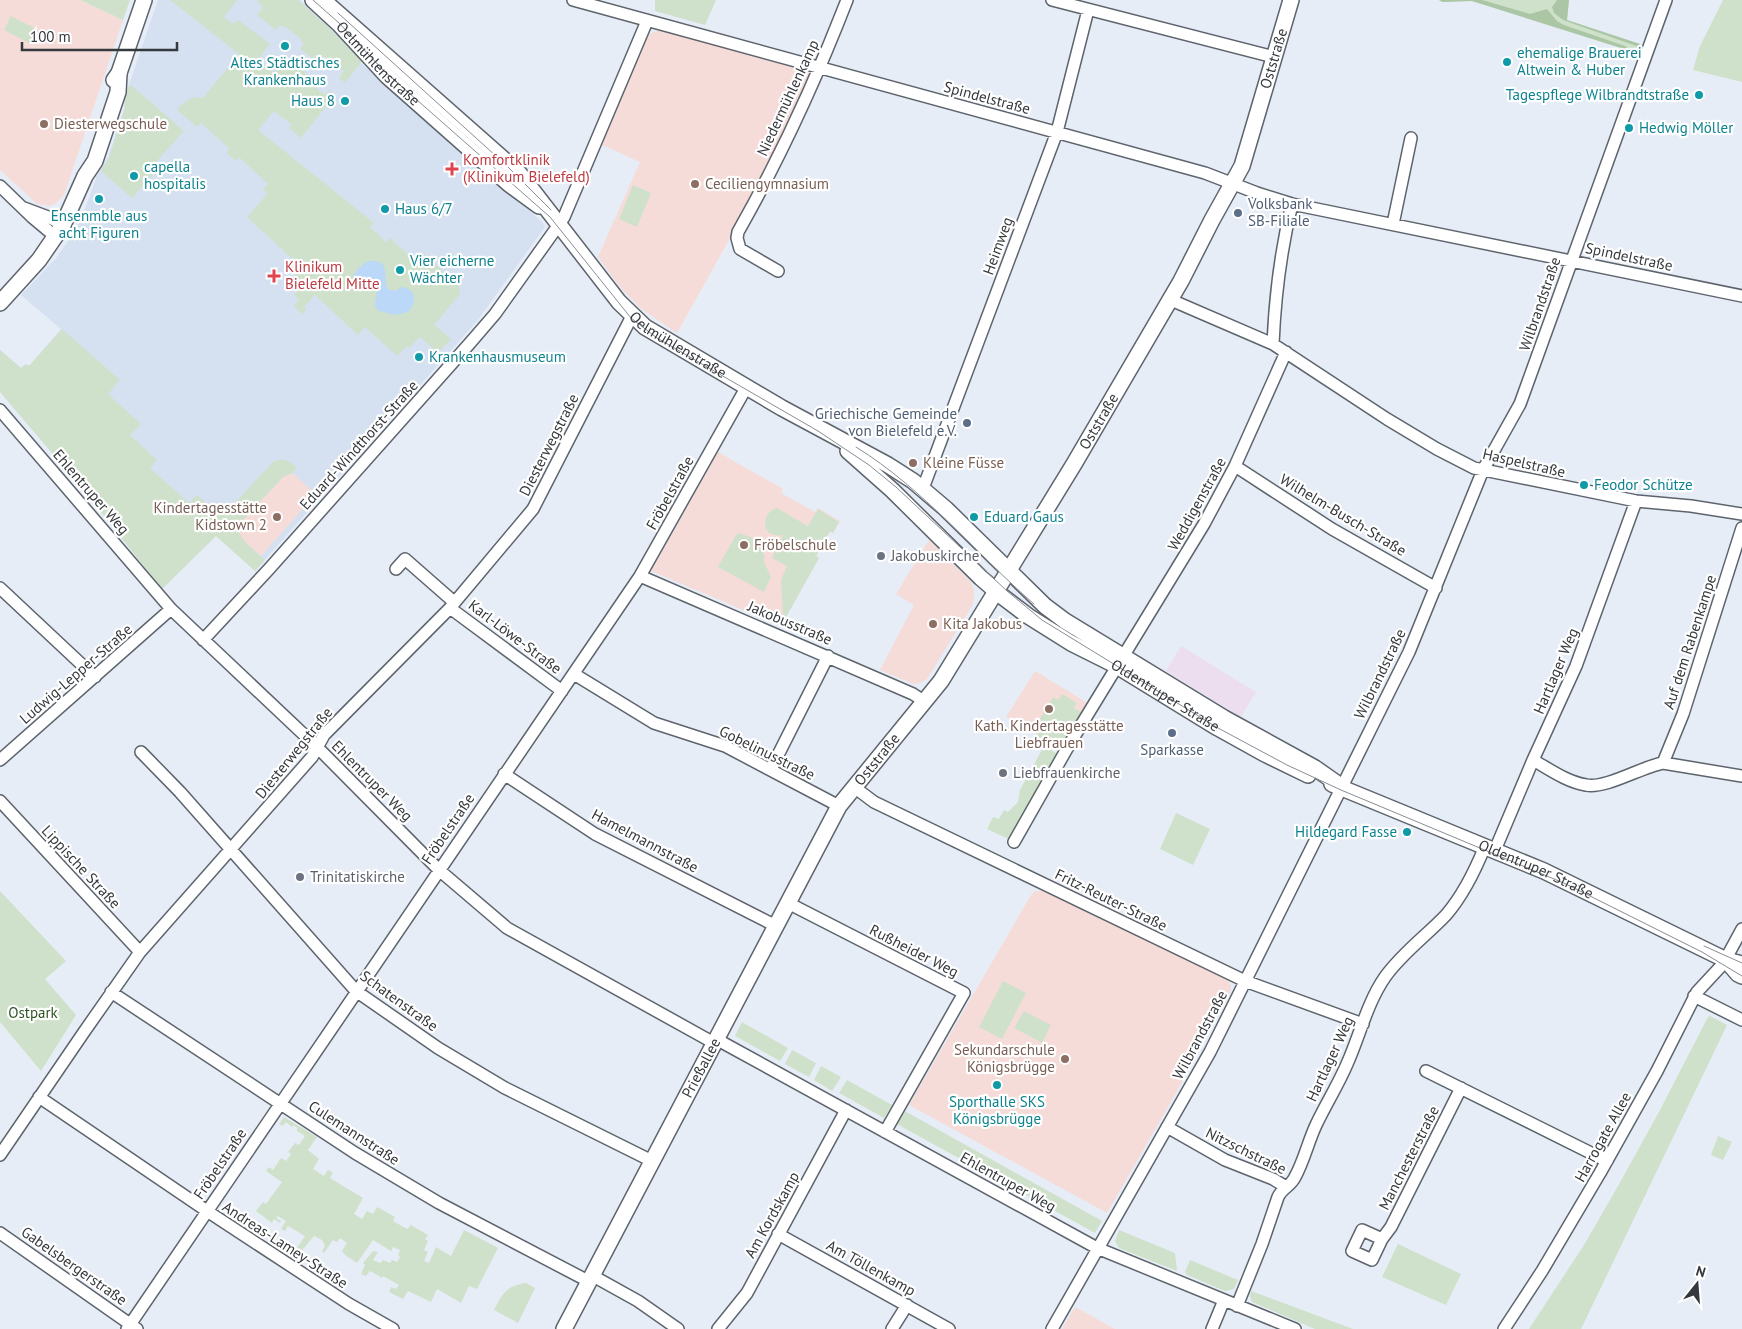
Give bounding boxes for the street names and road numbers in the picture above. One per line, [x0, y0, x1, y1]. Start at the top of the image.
street label: Oelmühlenstraße [332, 17, 424, 110]
street label: Oststraße [1255, 26, 1291, 91]
street label: Niedermühlenkamp [752, 37, 823, 159]
street label: Spindelstraße [942, 77, 1032, 118]
street label: Heimweg [978, 214, 1017, 277]
street label: Spindelstraße [1584, 238, 1675, 275]
street label: Wilbrandstraße [1515, 254, 1564, 353]
street label: Oelmühlenstraße [625, 307, 730, 382]
street label: Eduard-Windthorst-Straße [295, 376, 422, 513]
street label: Diesterwegstraße [515, 390, 582, 499]
street label: Oststraße [1075, 390, 1122, 453]
street label: Haspelstraße [1481, 444, 1567, 481]
street label: Ehlentruper Weg [49, 445, 134, 538]
street label: Fröbelstraße [642, 453, 698, 533]
street label: Weddigenstraße [1163, 454, 1230, 554]
street label: Wilhelm-Busch-Straße [1277, 469, 1410, 560]
street label: Auf dem Rabenkampe [1659, 572, 1720, 711]
street label: Karl-Löwe-Straße [465, 595, 566, 678]
street label: Jakobusstraße [744, 596, 835, 649]
street label: Ludwig-Lepper-Straße [15, 620, 136, 728]
street label: Wilbrandstraße [1349, 625, 1410, 722]
street label: Hartlager Weg [1529, 625, 1582, 717]
street label: Oldentruper Straße [1108, 655, 1223, 736]
street label: Diesterwegstraße [251, 703, 336, 802]
street label: Gobelinusstraße [716, 721, 818, 784]
street label: Oststraße [850, 729, 904, 789]
street label: Ehlentruper Weg [328, 736, 417, 825]
street label: Fröbelstraße [417, 790, 478, 868]
street label: Hamelmannstraße [589, 804, 702, 877]
street label: Lippische Straße [38, 821, 125, 912]
street label: Oldentruper Straße [1476, 835, 1597, 903]
street label: Fritz-Reuter-Straße [1052, 864, 1170, 935]
street label: Rußheider Weg [867, 920, 962, 981]
street label: Schatenstraße [357, 966, 442, 1035]
street label: Wilbrandstraße [1168, 987, 1231, 1083]
street label: Hartlager Weg [1302, 1013, 1358, 1104]
street label: Prießallee [677, 1035, 724, 1101]
street label: Harrogate Allee [1570, 1088, 1635, 1185]
street label: Culemannstraße [305, 1096, 403, 1169]
street label: Manchesterstraße [1374, 1102, 1443, 1213]
street label: Nitzschstraße [1203, 1123, 1290, 1178]
street label: Fröbelstraße [189, 1125, 250, 1203]
street label: Ehlentruper Weg [957, 1147, 1059, 1216]
street label: Am Kordskamp [740, 1168, 803, 1261]
street label: Andreas-Lamey-Straße [219, 1197, 352, 1292]
street label: Gabelsbergerstraße [18, 1222, 131, 1309]
street label: Am Töllenkamp [823, 1235, 919, 1300]

